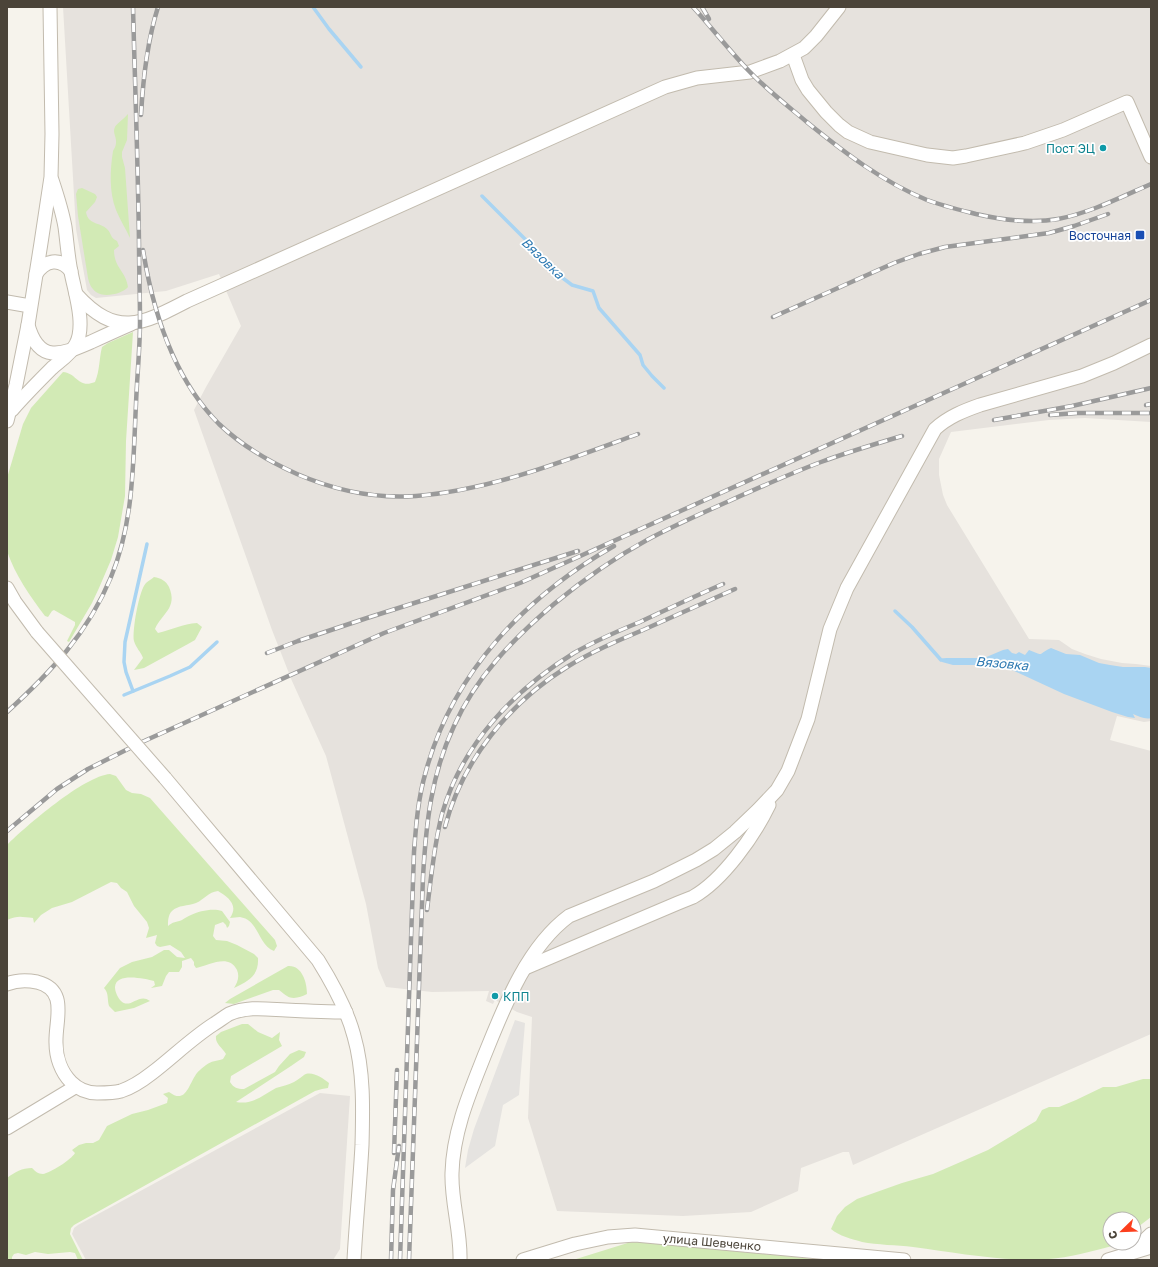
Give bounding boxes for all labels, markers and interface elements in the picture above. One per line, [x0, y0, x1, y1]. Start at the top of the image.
place label: Пост ЭЦ [1046, 141, 1095, 156]
marker: Пост ЭЦ [1098, 143, 1108, 153]
place label: Восточная [1069, 228, 1131, 243]
marker: Восточная [1134, 229, 1146, 241]
water label: Вязовка [519, 234, 568, 282]
water label: Вязовка [975, 653, 1030, 673]
place label: КПП [503, 989, 529, 1004]
marker: КПП [490, 991, 500, 1001]
north arrow [1102, 1211, 1142, 1251]
text: С [1105, 1229, 1120, 1241]
street label: улица Шевченко [662, 1230, 762, 1254]

